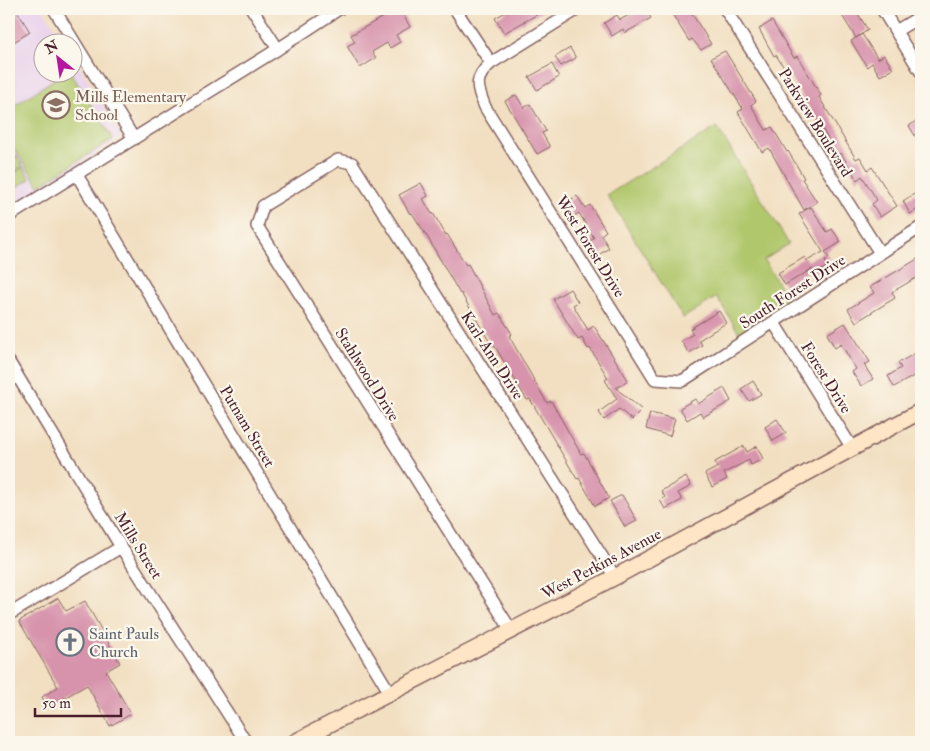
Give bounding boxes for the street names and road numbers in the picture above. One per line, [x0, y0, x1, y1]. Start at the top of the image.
street label: Parkview Boulevard [774, 64, 857, 181]
street label: West Forest Drive [550, 191, 630, 301]
street label: South Forest Drive [736, 250, 850, 334]
street label: Karl-Ann Drive [456, 308, 528, 404]
street label: Stahlwood Drive [331, 324, 404, 425]
street label: Forest Drive [796, 338, 856, 417]
street label: Putnam Street [215, 382, 279, 471]
street label: Mills Street [110, 508, 167, 583]
street label: West Perkins Avenue [537, 524, 665, 604]

